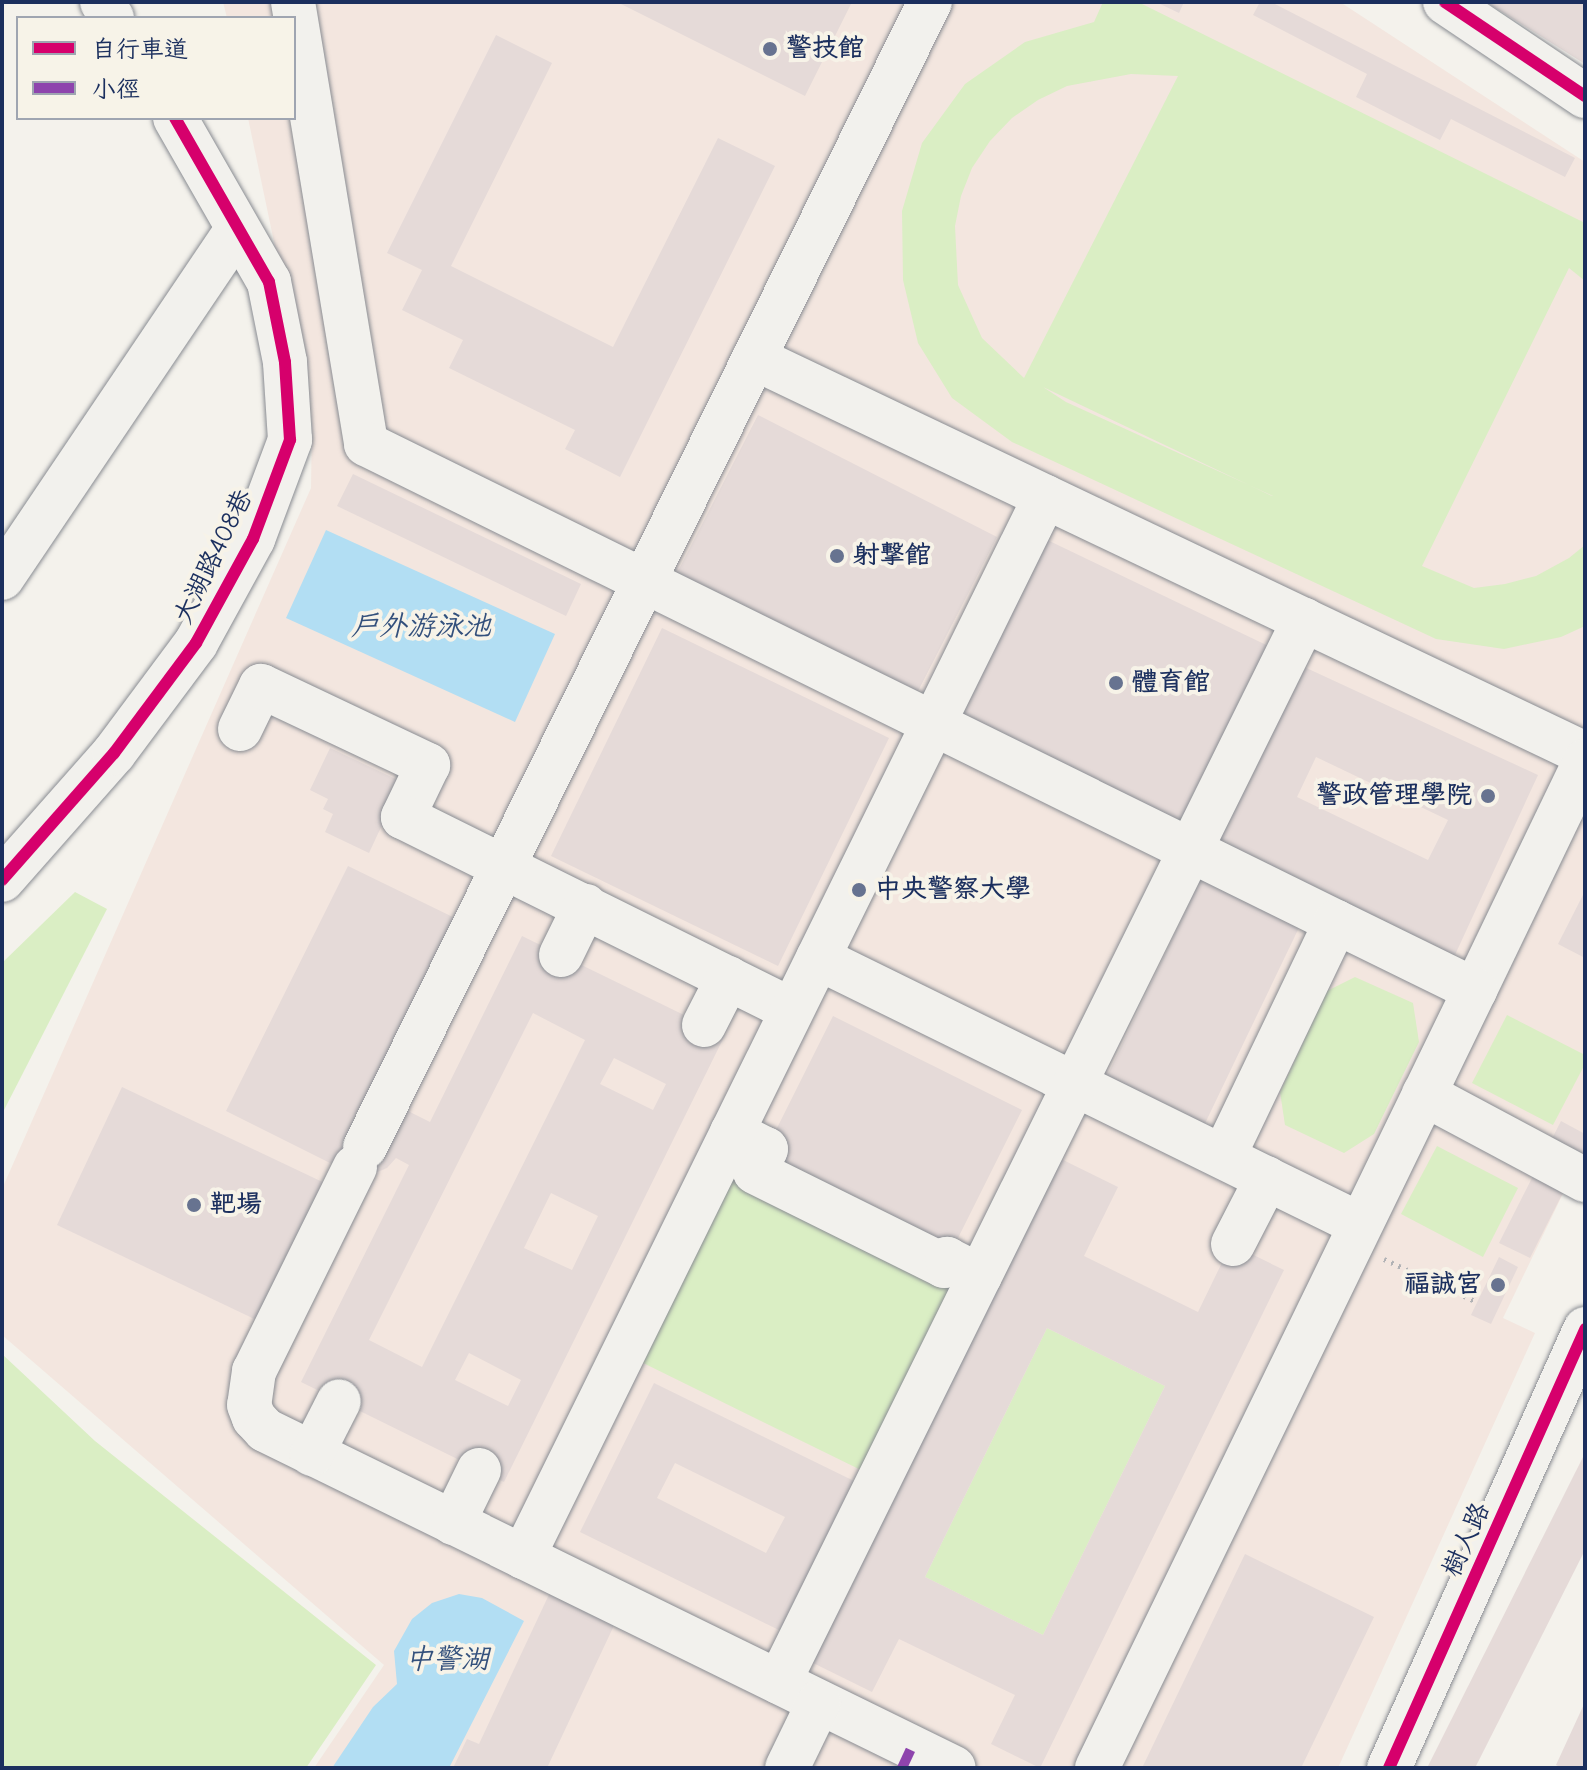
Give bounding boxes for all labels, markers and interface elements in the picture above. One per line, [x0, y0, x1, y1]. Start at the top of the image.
legend [16, 16, 296, 120]
place label: 警技館 [786, 33, 864, 65]
text: 自行車道 [92, 35, 188, 63]
marker: 警技館 [761, 40, 779, 58]
text: 小徑 [92, 75, 140, 103]
street label: 大湖路408巷 [168, 485, 260, 629]
place label: 射撃館 [853, 540, 931, 572]
marker: 射撃館 [828, 547, 846, 565]
water label: 戶外游泳池 [351, 609, 491, 643]
place label: 體育館 [1132, 667, 1210, 699]
marker: 體育館 [1107, 674, 1125, 692]
place label: 警政管理學院 [1316, 780, 1472, 812]
marker: 警政管理學院 [1479, 787, 1497, 805]
place label: 中央警察大學 [875, 874, 1031, 906]
marker: 中央警察大學 [850, 881, 868, 899]
place label: 靶場 [210, 1189, 262, 1221]
marker: 靶場 [185, 1196, 203, 1214]
place label: 福誠宮 [1404, 1269, 1482, 1301]
marker: 福誠宮 [1489, 1276, 1507, 1294]
street label: 樹人路 [1437, 1498, 1497, 1582]
water label: 中警湖 [405, 1642, 489, 1676]

